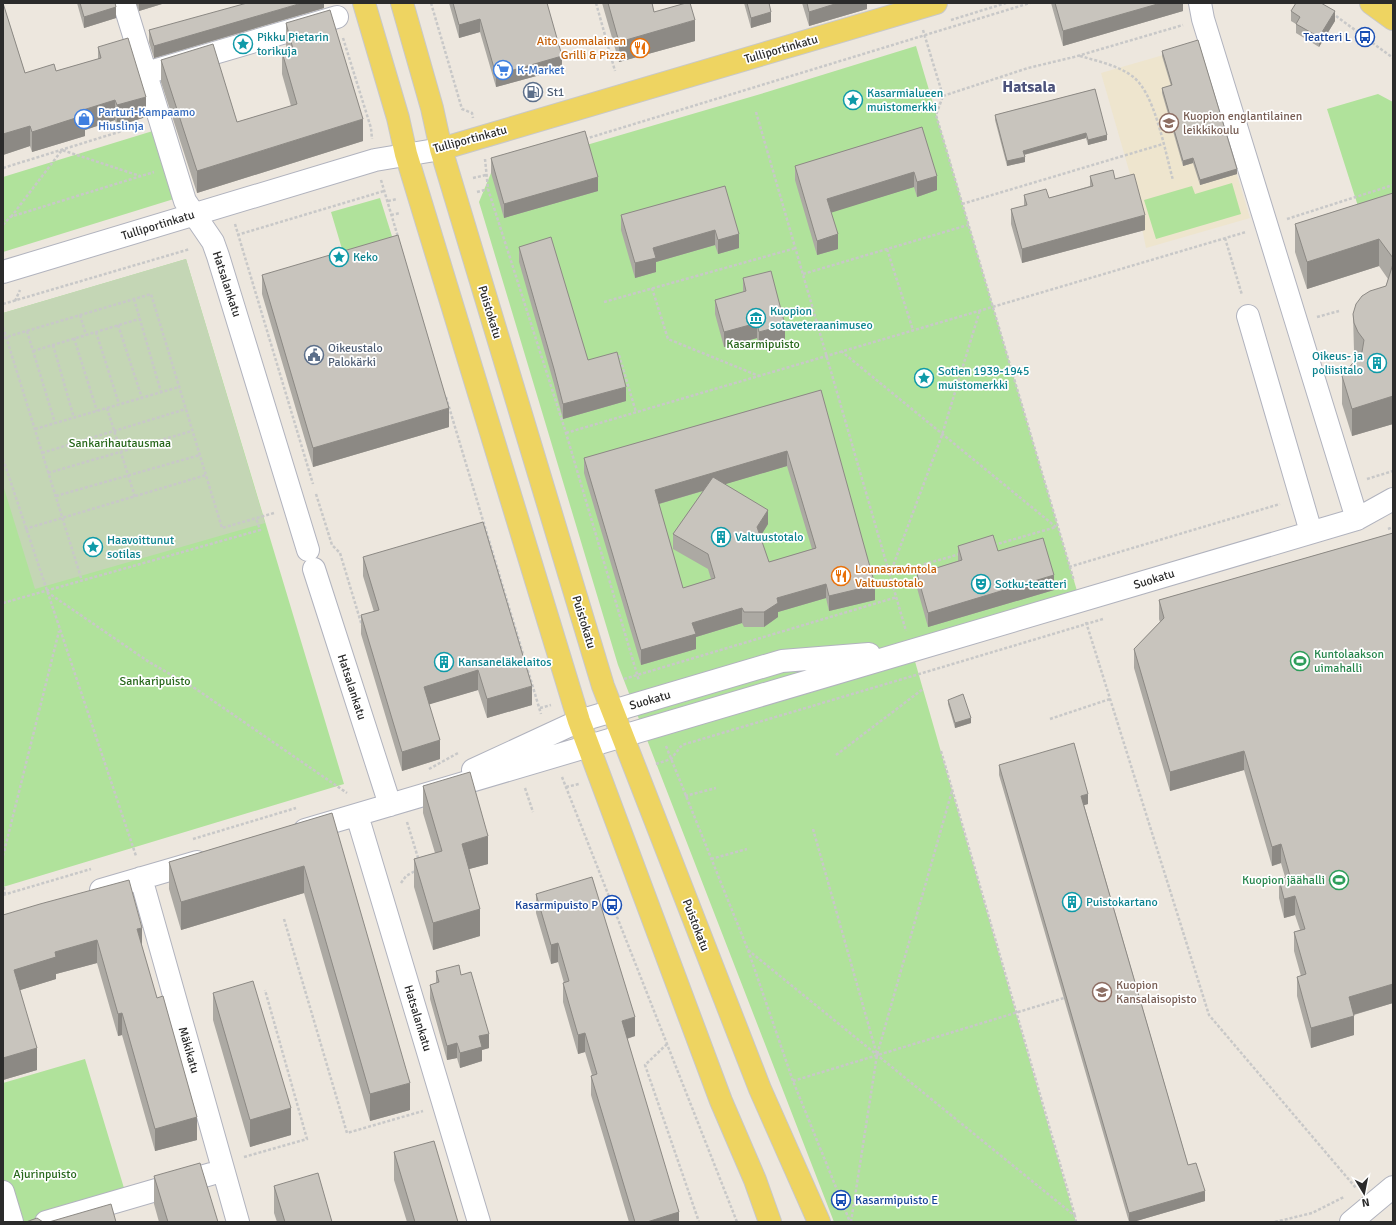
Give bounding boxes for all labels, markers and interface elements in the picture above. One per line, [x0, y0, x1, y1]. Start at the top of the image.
bus stop icon: Teatteri L [1354, 26, 1376, 48]
place label: Pikku Pietarin torikuja [257, 30, 329, 59]
place label: Teatteri L [1303, 30, 1351, 45]
street label: Tulliportinkatu [743, 32, 820, 67]
place icon: Pikku Pietarin torikuja [232, 33, 254, 55]
place label: Aito suomalainen Grilli & Pizza [537, 34, 626, 63]
restaurant icon: Aito suomalainen Grilli & Pizza [629, 37, 651, 59]
supermarket icon: K-Market [492, 59, 514, 81]
place label: K-Market [517, 63, 564, 78]
district label: Hatsala [1002, 77, 1056, 97]
fuel station icon: St1 [522, 81, 544, 103]
place label: St1 [547, 85, 564, 100]
place label: Kasarmialueen muistomerkki [867, 86, 943, 115]
place icon: Kasarmialueen muistomerkki [842, 89, 864, 111]
place label: Parturi-Kampaamo Hiuslinja [98, 105, 195, 134]
shop icon: Parturi-Kampaamo Hiuslinja [73, 108, 95, 130]
place label: Kuopion englantilainen leikkikoulu [1183, 109, 1302, 138]
school or university icon: Kuopion englantilainen leikkikoulu [1158, 112, 1180, 134]
street label: Tulliportinkatu [432, 122, 509, 157]
street label: Tulliportinkatu [120, 207, 197, 244]
place icon: Keko [328, 246, 350, 268]
street label: Hatsalankatu [209, 249, 244, 319]
place label: Keko [353, 250, 378, 265]
street label: Puistokatu [474, 284, 505, 341]
place label: Kuopion sotaveteraanimuseo [770, 304, 873, 333]
museum icon: Kuopion sotaveteraanimuseo [745, 307, 767, 329]
park label: Kasarmipuisto [726, 337, 800, 352]
place label: Oikeustalo Palokärki [328, 341, 383, 370]
public building icon: Oikeustalo Palokärki [303, 344, 325, 366]
place label: Oikeus- ja poliisitalo [1312, 349, 1363, 378]
building icon: Oikeus- ja poliisitalo [1366, 352, 1388, 374]
place label: Sotien 1939-1945 muistomerkki [938, 364, 1030, 393]
place icon: Sotien 1939-1945 muistomerkki [913, 367, 935, 389]
park label: Sankarihautausmaa [69, 436, 171, 451]
building icon: Valtuustotalo [710, 526, 732, 548]
place label: Valtuustotalo [735, 530, 804, 545]
place label: Haavoittunut sotilas [107, 533, 174, 562]
place icon: Haavoittunut sotilas [82, 536, 104, 558]
place label: Lounasravintola Valtuustotalo [855, 562, 937, 591]
restaurant icon: Lounasravintola Valtuustotalo [830, 565, 852, 587]
street label: Suokatu [1132, 566, 1177, 593]
theatre icon: Sotku-teatteri [970, 573, 992, 595]
place label: Sotku-teatteri [995, 577, 1067, 592]
street label: Puistokatu [568, 594, 599, 651]
place label: Kuntolaakson uimahalli [1314, 647, 1384, 676]
sports icon: Kuntolaakson uimahalli [1289, 650, 1311, 672]
building icon: Kansaneläkelaitos [433, 651, 455, 673]
street label: Hatsalankatu [334, 652, 369, 722]
place label: Kansaneläkelaitos [458, 655, 552, 670]
park label: Sankaripuisto [120, 674, 191, 689]
street label: Suokatu [628, 687, 672, 714]
sports icon: Kuopion jäähalli [1328, 869, 1350, 891]
place label: Kuopion jäähalli [1242, 873, 1325, 888]
building icon: Puistokartano [1061, 891, 1083, 913]
bus stop icon: Kasarmipuisto P [601, 894, 623, 916]
place label: Puistokartano [1086, 895, 1158, 910]
street label: Puistokatu [679, 897, 712, 953]
place label: Kasarmipuisto P [515, 898, 598, 913]
place label: Kuopion Kansalaisopisto [1116, 978, 1197, 1007]
school or university icon: Kuopion Kansalaisopisto [1091, 981, 1113, 1003]
street label: Hatsalankatu [400, 983, 435, 1053]
street label: Mäkikatu [175, 1025, 202, 1075]
park label: Ajurinpuisto [13, 1167, 77, 1182]
north arrow [1344, 1173, 1384, 1213]
bus stop icon: Kasarmipuisto E [830, 1189, 852, 1211]
place label: Kasarmipuisto E [855, 1193, 938, 1208]
text: N [1361, 1195, 1371, 1209]

